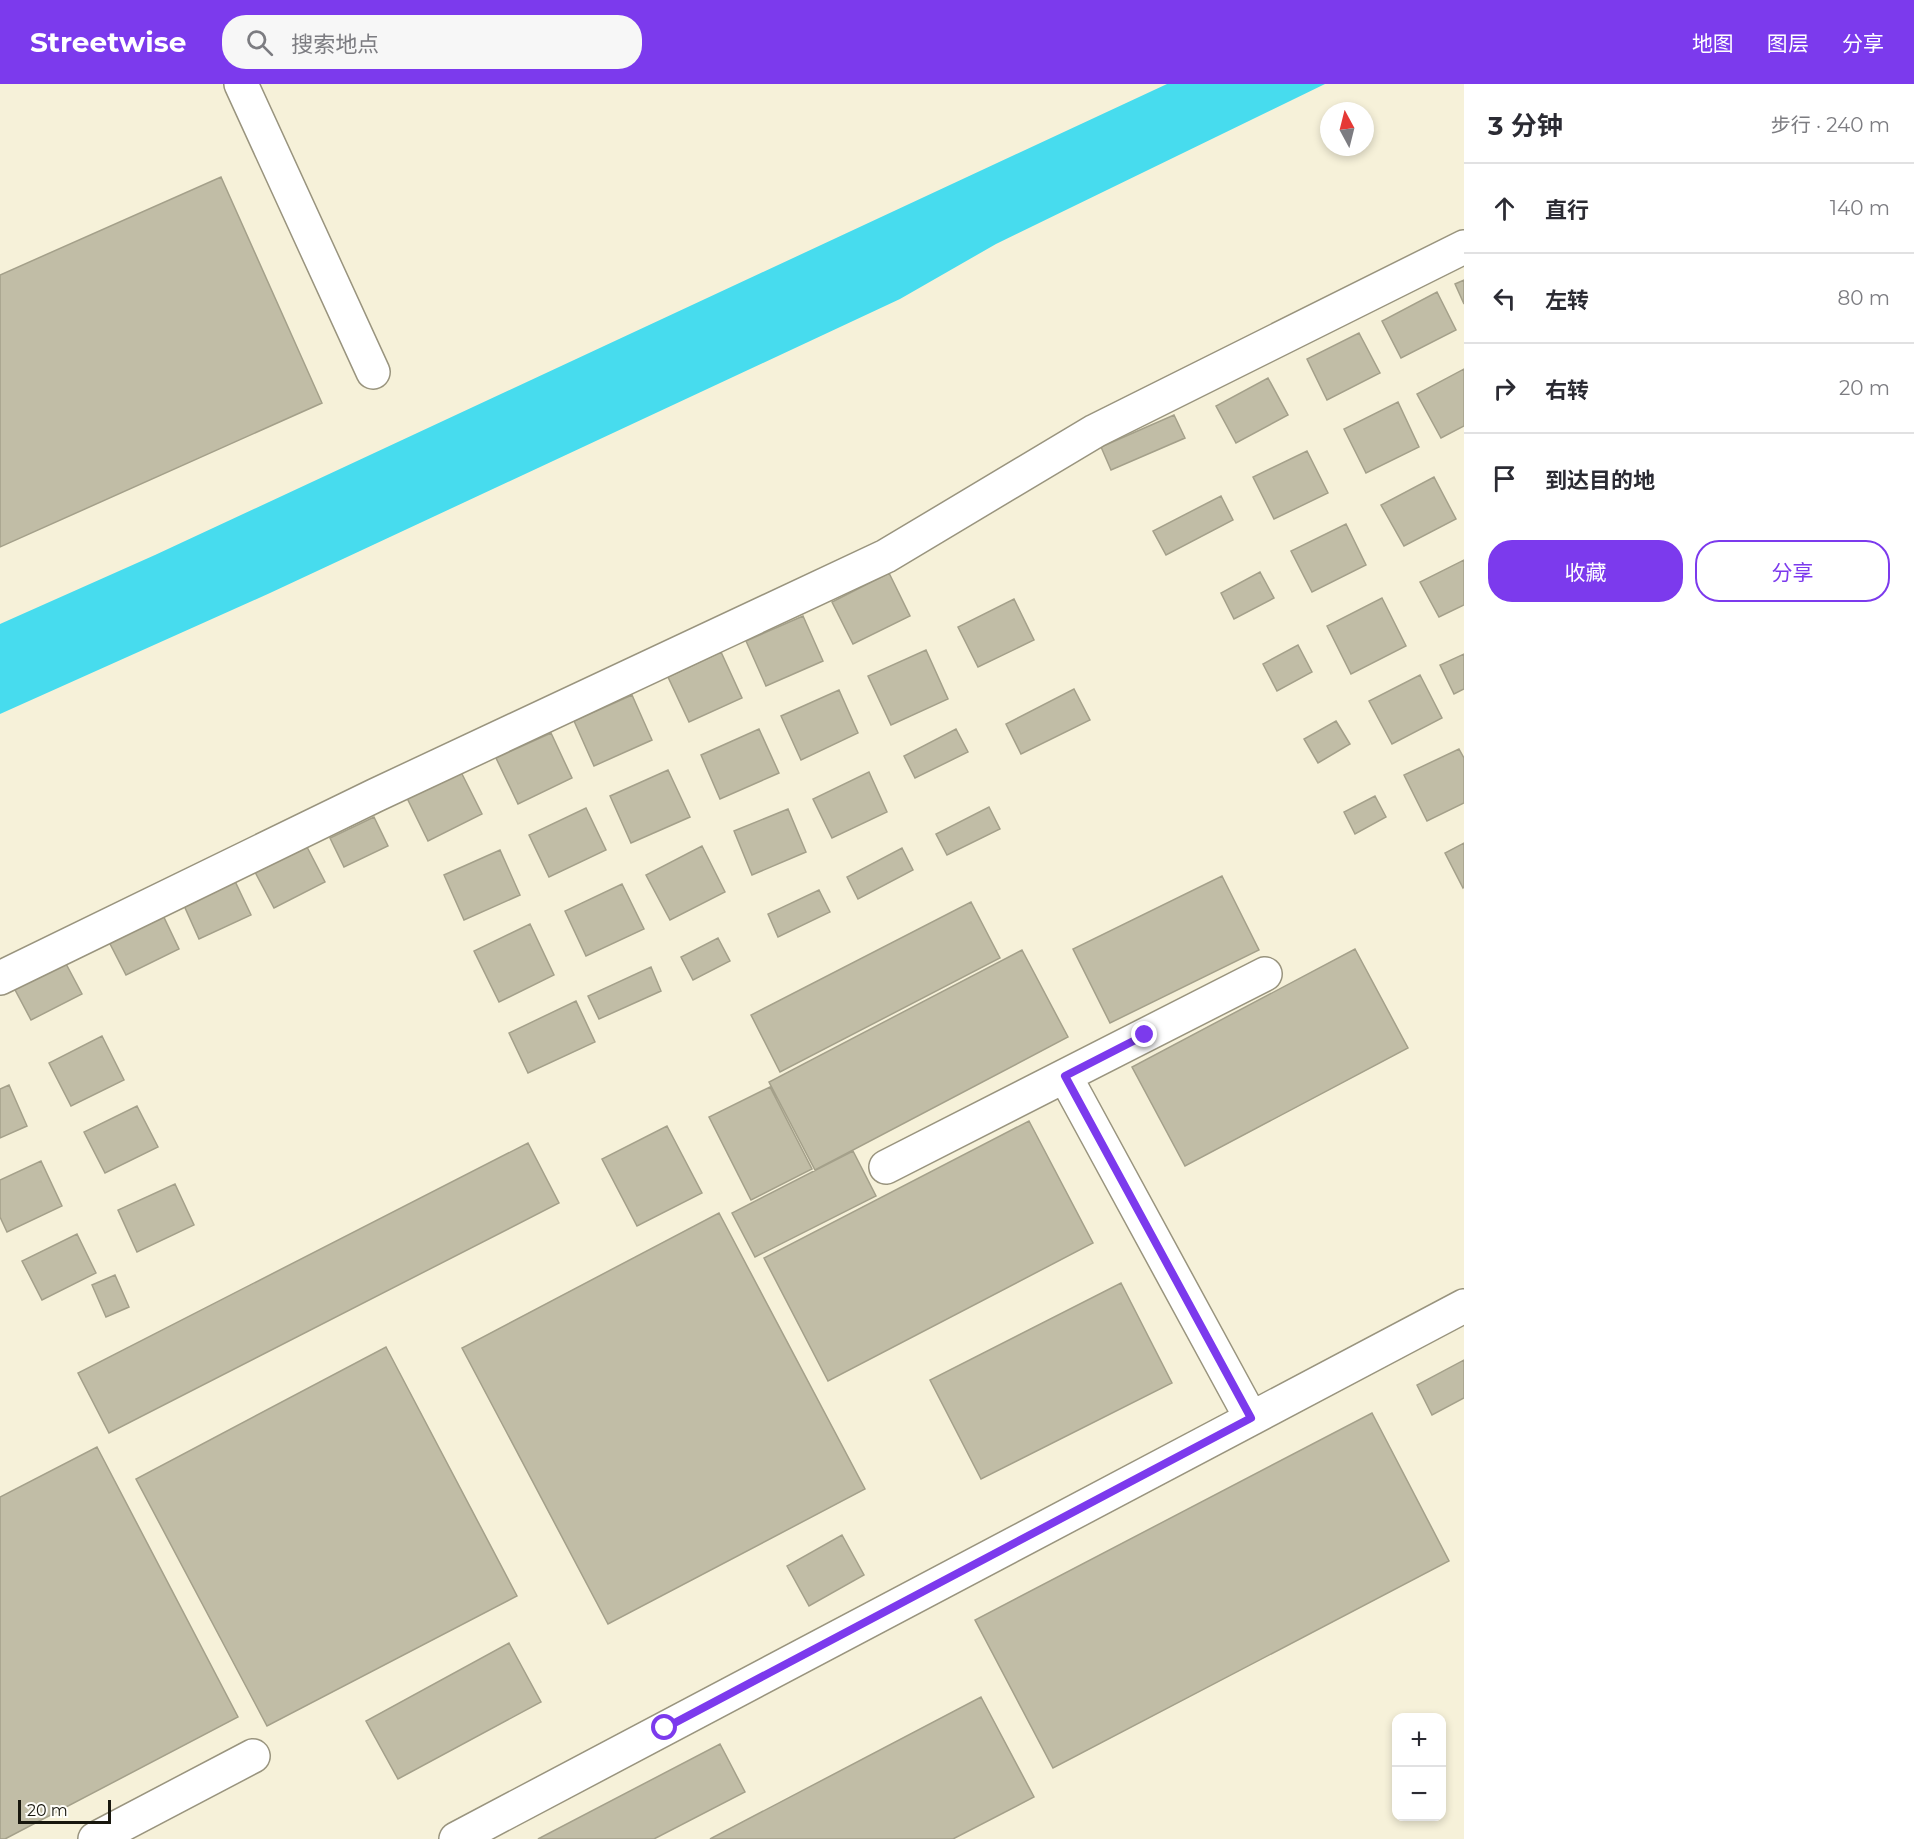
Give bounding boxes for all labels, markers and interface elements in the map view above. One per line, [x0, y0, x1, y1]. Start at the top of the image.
search box [222, 15, 642, 69]
text: Streetwise [30, 25, 186, 59]
icon: search [243, 26, 276, 59]
text: 搜索地点 [291, 31, 379, 58]
text: 地图 [1692, 31, 1734, 56]
text: 图层 [1767, 31, 1809, 56]
text: 分享 [1842, 31, 1884, 56]
north arrow [1320, 102, 1374, 156]
text: 3 分钟 [1488, 110, 1563, 142]
text: 步行 · 240 m [1771, 113, 1890, 137]
icon: ahead [1488, 192, 1521, 225]
text: 140 m [1830, 196, 1890, 220]
text: 直行 [1545, 197, 1589, 224]
icon: left [1488, 282, 1521, 315]
text: 80 m [1838, 286, 1890, 310]
text: 左转 [1545, 287, 1589, 314]
icon: right [1488, 372, 1521, 405]
text: 20 m [1839, 376, 1890, 400]
text: 右转 [1545, 377, 1589, 404]
icon: arrive [1488, 462, 1521, 495]
text: 到达目的地 [1545, 467, 1655, 494]
button: 收藏 [1488, 540, 1683, 602]
button: 分享 [1695, 540, 1890, 602]
route end [1131, 1021, 1157, 1047]
map controls [1392, 1713, 1446, 1821]
button: + [1392, 1713, 1446, 1767]
route start [651, 1714, 677, 1740]
button: − [1392, 1767, 1446, 1821]
scale bar [18, 1797, 111, 1824]
text: 20 m [27, 1801, 68, 1820]

